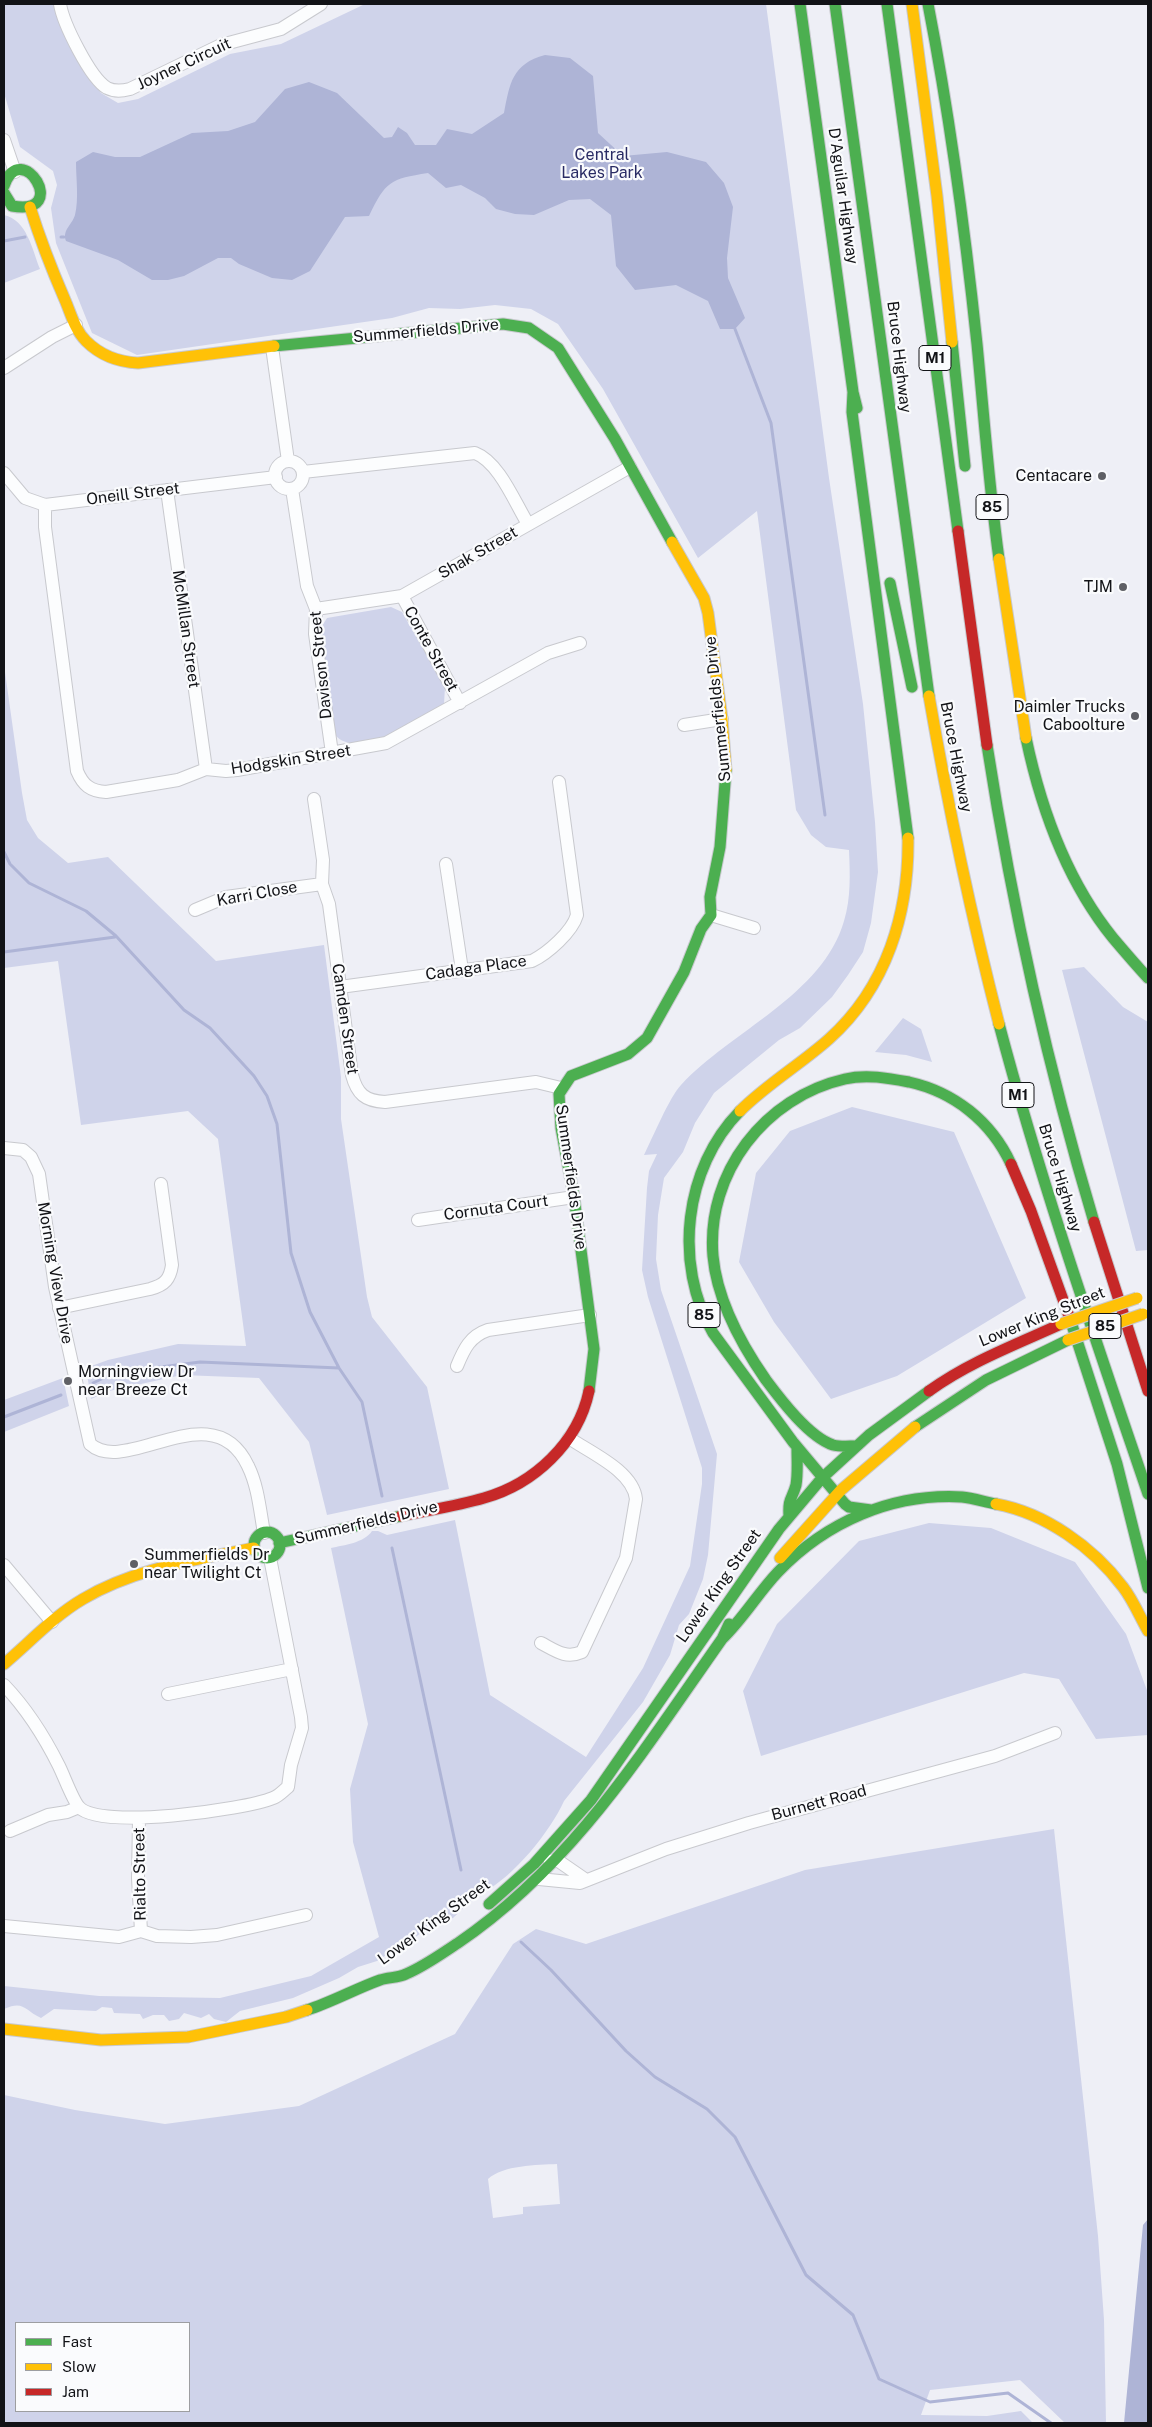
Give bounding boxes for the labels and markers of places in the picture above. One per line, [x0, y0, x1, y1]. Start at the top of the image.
place label: Centacare [1015, 466, 1092, 486]
marker: Centacare [1096, 470, 1108, 482]
place label: TJM [1084, 577, 1113, 597]
marker: TJM [1117, 581, 1129, 593]
place label: Daimler Trucks Caboolture [1014, 697, 1125, 735]
marker: Daimler Trucks Caboolture [1129, 710, 1141, 722]
place label: Morningview Dr near Breeze Ct [78, 1362, 195, 1400]
marker: Morningview Dr near Breeze Ct [62, 1375, 74, 1387]
place label: Summerfields Dr near Twilight Ct [144, 1545, 270, 1583]
marker: Summerfields Dr near Twilight Ct [128, 1558, 140, 1570]

